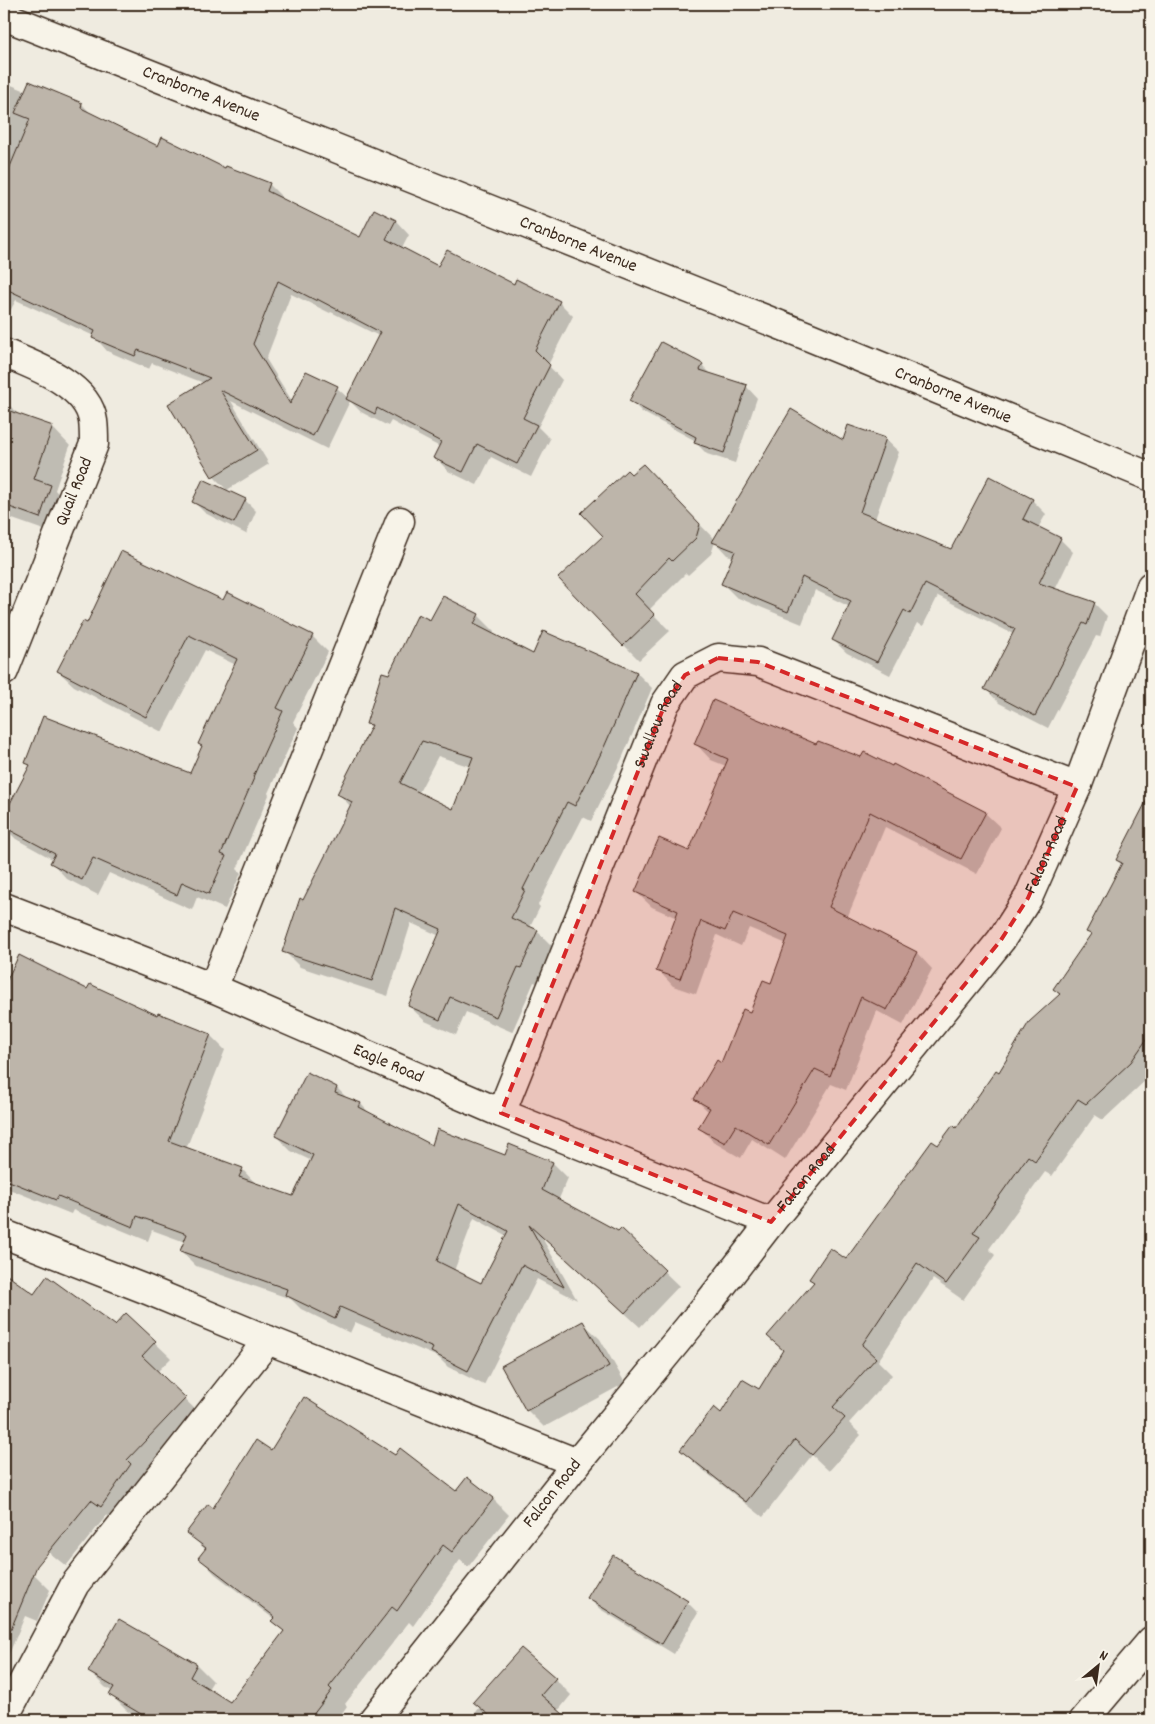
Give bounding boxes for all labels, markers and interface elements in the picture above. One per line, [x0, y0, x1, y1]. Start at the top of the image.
street label: Cranborne Avenue [138, 60, 263, 129]
street label: Cranborne Avenue [516, 210, 641, 279]
street label: Cranborne Avenue [890, 360, 1015, 431]
street label: Quail Road [50, 454, 100, 530]
street label: Swallow Road [628, 676, 690, 772]
street label: Falcon Road [1019, 813, 1075, 898]
street label: Eagle Road [349, 1038, 427, 1090]
street label: Falcon Road [771, 1138, 842, 1218]
street label: Falcon Road [517, 1454, 588, 1534]
north arrow [1072, 1642, 1122, 1692]
text: N [1095, 1646, 1111, 1667]

